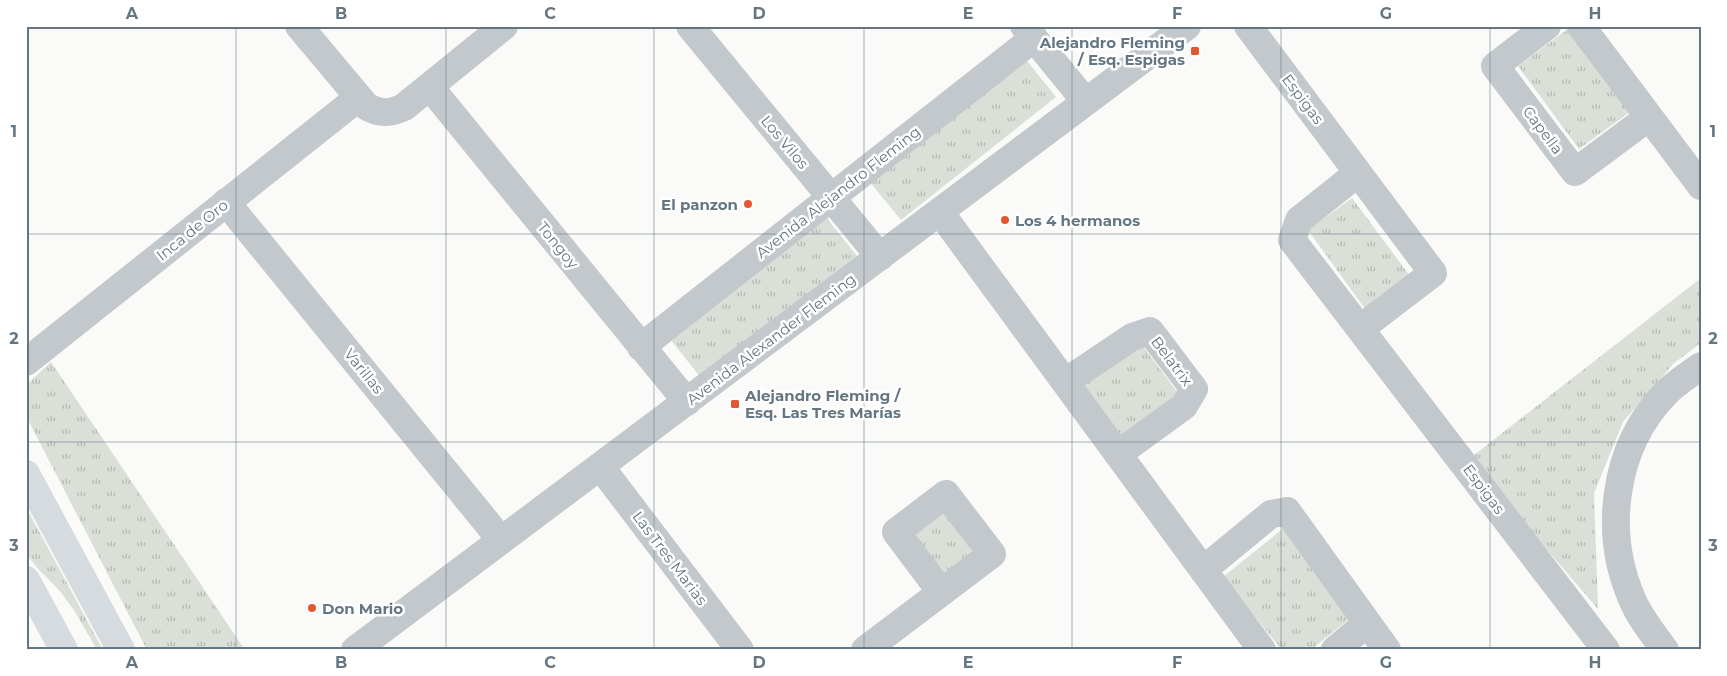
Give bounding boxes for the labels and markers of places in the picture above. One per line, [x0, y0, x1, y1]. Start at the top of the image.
place label: Alejandro Fleming / Esq. Espigas [1039, 33, 1185, 69]
marker: Alejandro Fleming / Esq. Espigas [1189, 45, 1201, 57]
place label: El panzon [661, 195, 738, 214]
marker: El panzon [742, 198, 754, 210]
place label: Los 4 hermanos [1015, 211, 1140, 230]
marker: Los 4 hermanos [999, 214, 1011, 226]
place label: Alejandro Fleming / Esq. Las Tres Marías [744, 386, 901, 422]
marker: Alejandro Fleming / Esq. Las Tres Marías [729, 398, 741, 410]
place label: Don Mario [322, 599, 403, 618]
marker: Don Mario [306, 602, 318, 614]

